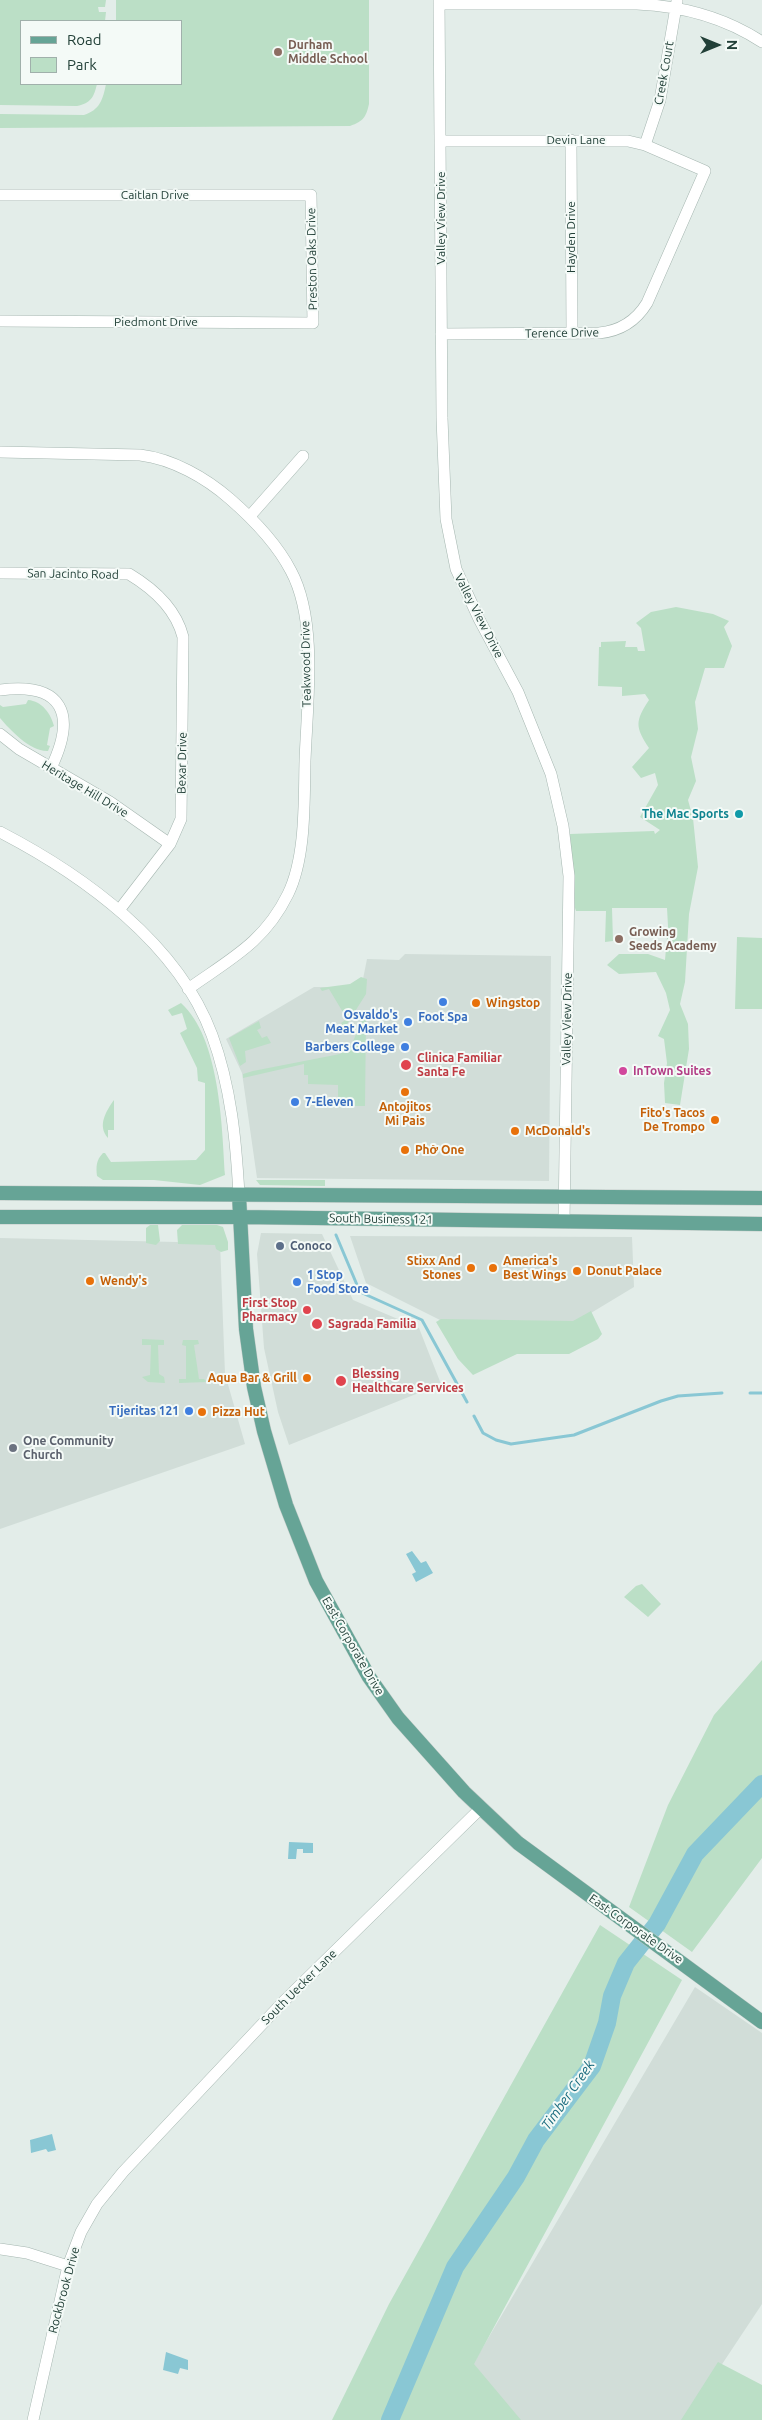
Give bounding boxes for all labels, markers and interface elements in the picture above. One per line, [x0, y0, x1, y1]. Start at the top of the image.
legend [20, 20, 182, 85]
north arrow [692, 20, 742, 70]
text: Road [67, 31, 102, 48]
place label: Durham Middle School [288, 38, 368, 66]
street label: Creek Court [651, 40, 677, 106]
text: N [724, 40, 740, 50]
marker: Durham Middle School [272, 46, 284, 58]
text: Park [67, 56, 97, 73]
street label: Devin Lane [546, 133, 606, 147]
street label: Valley View Drive [434, 172, 448, 264]
street label: Caitlan Drive [121, 188, 189, 202]
street label: Hayden Drive [564, 201, 578, 273]
street label: Preston Oaks Drive [304, 208, 320, 310]
street label: Piedmont Drive [114, 315, 198, 329]
street label: Terence Drive [525, 325, 599, 341]
street label: San Jacinto Road [27, 566, 119, 582]
street label: Valley View Drive [451, 571, 507, 661]
street label: Teakwood Drive [298, 621, 314, 707]
street label: Bexar Drive [174, 732, 190, 794]
street label: Heritage Hill Drive [39, 758, 131, 820]
place label: The Mac Sports [642, 807, 729, 821]
marker: The Mac Sports [733, 808, 745, 820]
place label: Growing Seeds Academy [629, 925, 717, 953]
marker: Growing Seeds Academy [613, 933, 625, 945]
street label: Valley View Drive [559, 972, 575, 1066]
marker: Foot Spa [437, 996, 449, 1008]
place label: Wingstop [486, 996, 540, 1010]
marker: Wingstop [470, 997, 482, 1009]
place label: Osvaldo's Meat Market [325, 1008, 398, 1036]
place label: Foot Spa [418, 1010, 468, 1024]
marker: Osvaldo's Meat Market [402, 1016, 414, 1028]
place label: Barbers College [305, 1040, 395, 1054]
marker: Barbers College [399, 1041, 411, 1053]
place label: Clinica Familiar Santa Fe [417, 1051, 502, 1079]
marker: Clinica Familiar Santa Fe [399, 1058, 413, 1072]
place label: InTown Suites [633, 1064, 711, 1078]
marker: InTown Suites [617, 1065, 629, 1077]
marker: Antojitos Mi Pais [399, 1086, 411, 1098]
place label: 7-Eleven [305, 1095, 354, 1109]
marker: 7-Eleven [289, 1096, 301, 1108]
place label: Antojitos Mi Pais [379, 1100, 431, 1128]
place label: Fito's Tacos De Trompo [640, 1106, 705, 1134]
marker: Fito's Tacos De Trompo [709, 1114, 721, 1126]
place label: McDonald's [525, 1124, 591, 1138]
marker: McDonald's [509, 1125, 521, 1137]
place label: Phở One [415, 1143, 464, 1157]
marker: Phở One [399, 1144, 411, 1156]
street label: South Business 121 [329, 1211, 433, 1227]
place label: Conoco [290, 1239, 332, 1253]
marker: Conoco [274, 1240, 286, 1252]
place label: Stixx And Stones [407, 1254, 461, 1282]
place label: America's Best Wings [503, 1254, 566, 1282]
marker: Stixx And Stones [465, 1262, 477, 1274]
marker: America's Best Wings [487, 1262, 499, 1274]
place label: Donut Palace [587, 1264, 662, 1278]
marker: Donut Palace [571, 1265, 583, 1277]
place label: 1 Stop Food Store [307, 1268, 369, 1296]
place label: Wendy's [100, 1274, 147, 1288]
marker: Wendy's [84, 1275, 96, 1287]
marker: 1 Stop Food Store [291, 1276, 303, 1288]
place label: First Stop Pharmacy [242, 1296, 297, 1324]
marker: First Stop Pharmacy [301, 1304, 313, 1316]
marker: Sagrada Familia [310, 1317, 324, 1331]
place label: Sagrada Familia [328, 1317, 417, 1331]
place label: Blessing Healthcare Services [352, 1367, 464, 1395]
place label: Aqua Bar & Grill [208, 1371, 297, 1385]
marker: Aqua Bar & Grill [301, 1372, 313, 1384]
marker: Blessing Healthcare Services [334, 1374, 348, 1388]
place label: Tijeritas 121 [109, 1404, 179, 1418]
marker: Tijeritas 121 [183, 1405, 195, 1417]
place label: Pizza Hut [212, 1405, 265, 1419]
marker: Pizza Hut [196, 1406, 208, 1418]
place label: One Community Church [23, 1434, 114, 1462]
marker: One Community Church [7, 1442, 19, 1454]
street label: East Corporate Drive [319, 1594, 387, 1698]
street label: East Corporate Drive [586, 1891, 686, 1967]
street label: South Uecker Lane [258, 1946, 340, 2028]
water label: Timber Creek [538, 2057, 598, 2133]
street label: Rockbrook Drive [46, 2245, 82, 2335]

